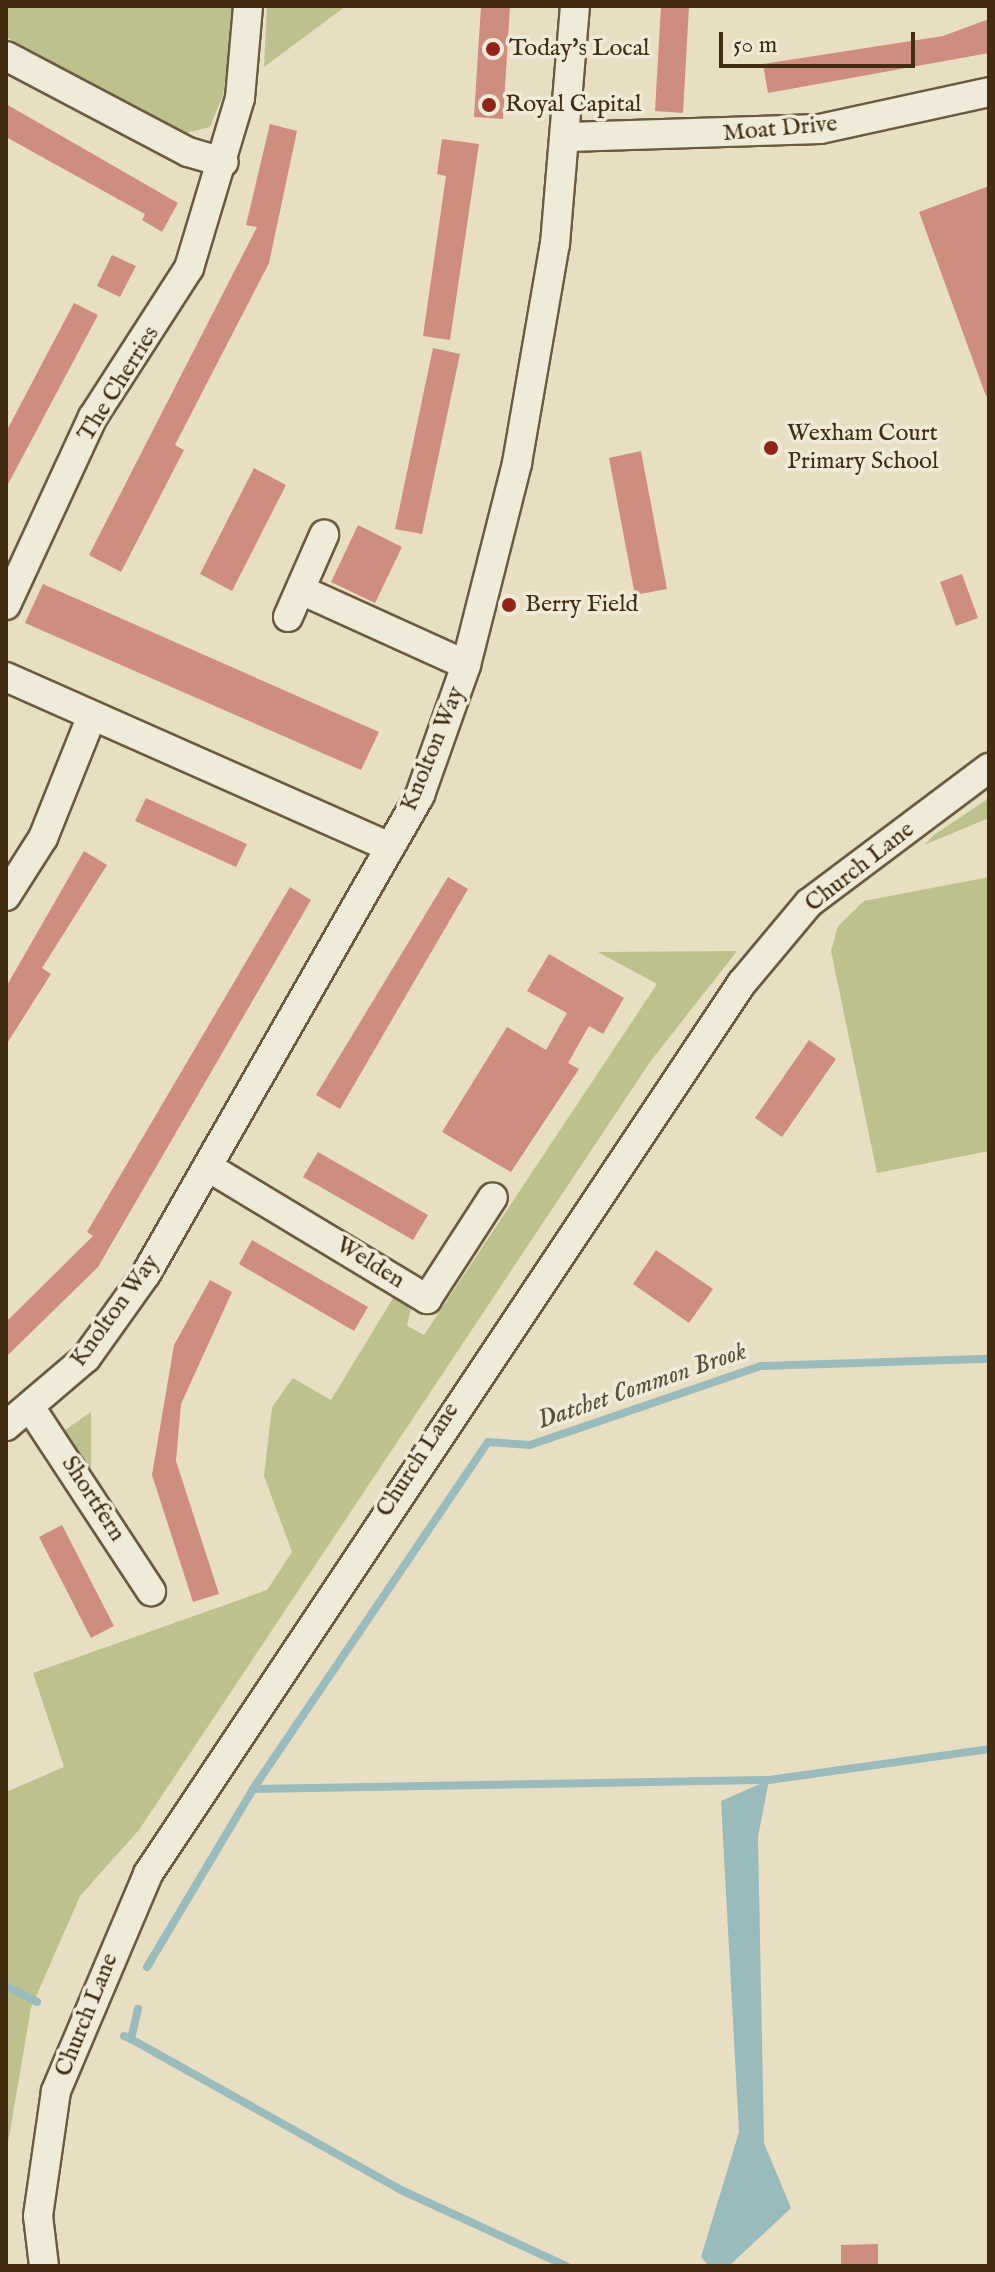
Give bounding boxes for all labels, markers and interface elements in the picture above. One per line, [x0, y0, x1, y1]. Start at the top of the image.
scale bar [723, 16, 919, 66]
text: 50 m [733, 30, 777, 61]
place label: Today's Local [509, 35, 650, 63]
marker: Today's Local [484, 40, 502, 58]
place label: Royal Capital [505, 91, 642, 119]
marker: Royal Capital [480, 96, 498, 114]
street label: Moat Drive [721, 110, 839, 148]
street label: The Cherries [72, 321, 166, 447]
place label: Wexham Court Primary School [787, 420, 939, 476]
marker: Wexham Court Primary School [762, 439, 780, 457]
place label: Berry Field [525, 591, 638, 619]
marker: Berry Field [500, 596, 518, 614]
street label: Knolton Way [395, 682, 471, 816]
street label: Church Lane [800, 815, 920, 919]
street label: Welden [330, 1231, 410, 1295]
street label: Knolton Way [65, 1249, 165, 1373]
water label: Datchet Common Brook [533, 1336, 751, 1436]
street label: Church Lane [370, 1397, 466, 1523]
street label: Shortfern [55, 1451, 131, 1547]
street label: Church Lane [49, 1949, 125, 2081]

